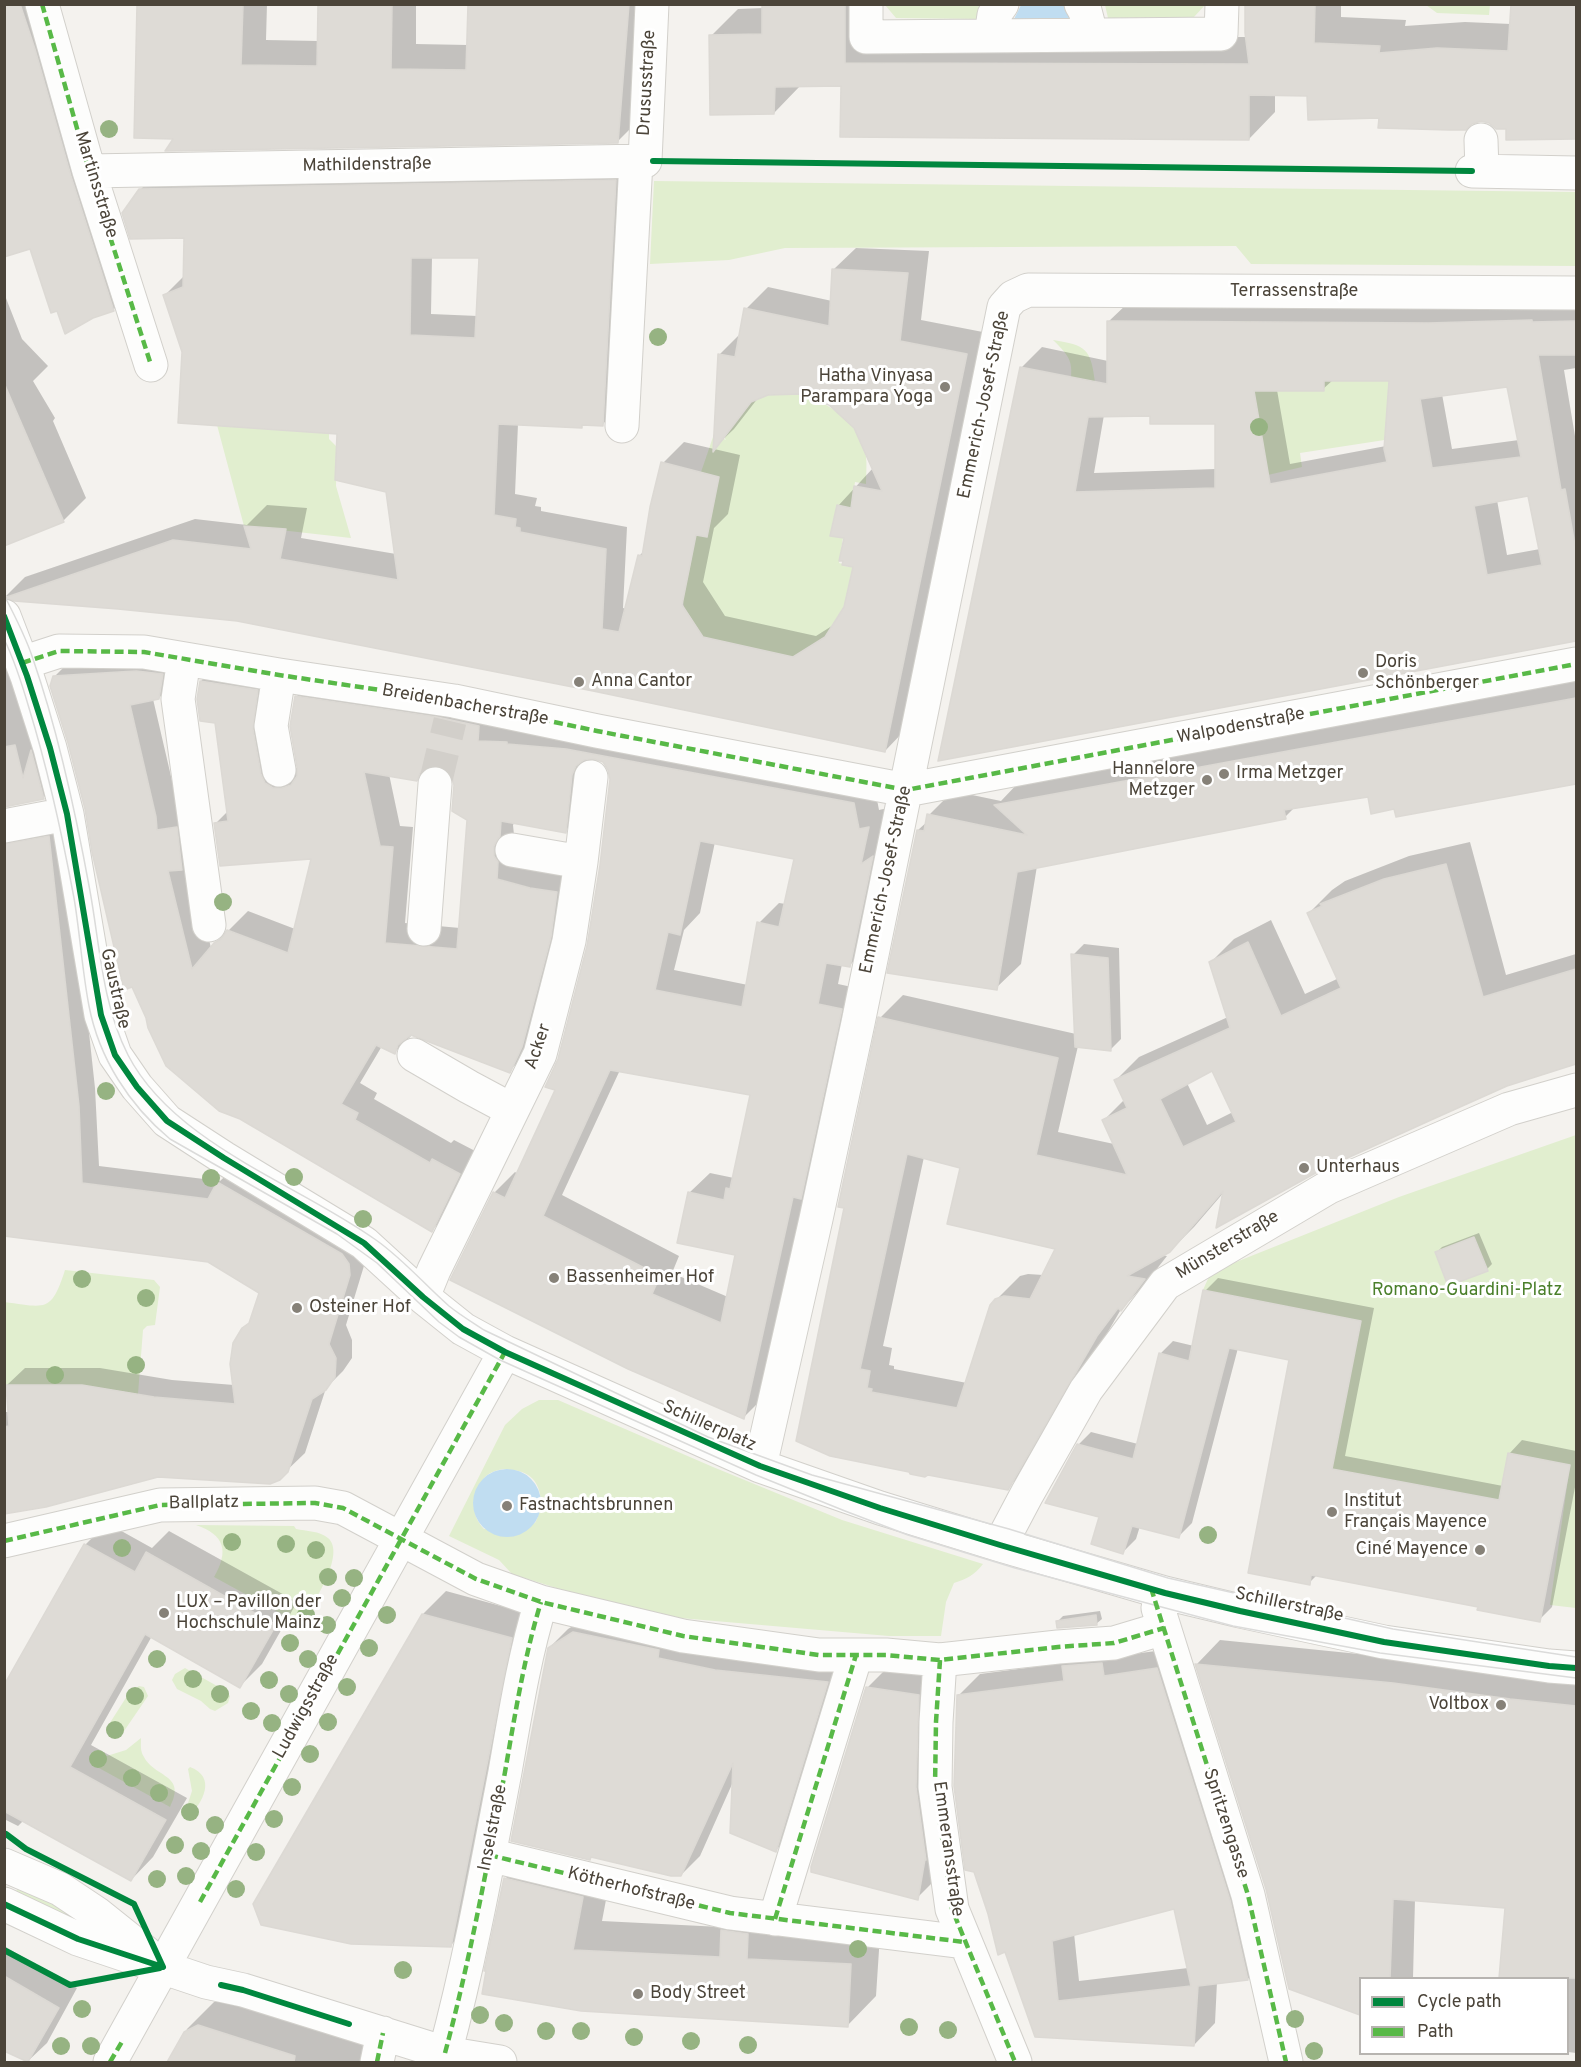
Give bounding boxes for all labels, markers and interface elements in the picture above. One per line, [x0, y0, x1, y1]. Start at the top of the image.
street label: Drususstraße [634, 29, 662, 137]
street label: Martinsstraße [69, 129, 121, 241]
street label: Mathildenstraße [302, 154, 432, 178]
street label: Terrassenstraße [1230, 281, 1358, 303]
street label: Emmerich-Josef-Straße [955, 309, 1015, 501]
place label: Hatha Vinyasa Parampara Yoga [800, 366, 933, 409]
marker: Hatha Vinyasa Parampara Yoga [938, 380, 952, 394]
place label: Doris Schönberger [1375, 652, 1479, 694]
marker: Doris Schönberger [1356, 666, 1370, 680]
place label: Anna Cantor [591, 671, 692, 693]
marker: Anna Cantor [572, 675, 586, 689]
street label: Breidenbacherstraße [380, 681, 550, 731]
street label: Walpodenstraße [1175, 704, 1307, 750]
place label: Hannelore Metzger [1112, 759, 1195, 802]
place label: Irma Metzger [1236, 763, 1343, 785]
marker: Irma Metzger [1217, 767, 1231, 781]
marker: Hannelore Metzger [1200, 773, 1214, 787]
street label: Emmerich-Josef-Straße [857, 784, 917, 976]
street label: Gaustraße [94, 947, 134, 1031]
street label: Acker [521, 1021, 557, 1073]
place label: Unterhaus [1316, 1157, 1400, 1179]
marker: Unterhaus [1297, 1161, 1311, 1175]
street label: Münsterstraße [1173, 1207, 1283, 1285]
place label: Bassenheimer Hof [566, 1267, 714, 1289]
marker: Bassenheimer Hof [547, 1271, 561, 1285]
park label: Romano-Guardini-Platz [1372, 1280, 1562, 1302]
place label: Osteiner Hof [309, 1297, 411, 1319]
marker: Osteiner Hof [290, 1301, 304, 1315]
street label: Schillerplatz [659, 1397, 759, 1457]
place label: Institut Français Mayence [1344, 1491, 1487, 1534]
street label: Ballplatz [168, 1493, 240, 1515]
place label: Fastnachtsbrunnen [519, 1495, 673, 1517]
marker: Fastnachtsbrunnen [500, 1499, 514, 1513]
marker: Institut Français Mayence [1325, 1505, 1339, 1519]
place label: Ciné Mayence [1356, 1539, 1468, 1561]
marker: Ciné Mayence [1473, 1543, 1487, 1557]
street label: Schillerstraße [1233, 1584, 1345, 1628]
place label: LUX – Pavillon der Hochschule Mainz [176, 1592, 322, 1634]
marker: LUX – Pavillon der Hochschule Mainz [157, 1606, 171, 1620]
street label: Ludwigsstraße [269, 1651, 345, 1763]
place label: Voltbox [1428, 1694, 1489, 1716]
marker: Voltbox [1494, 1698, 1508, 1712]
street label: Spritzengasse [1197, 1766, 1253, 1882]
street label: Emmeransstraße [927, 1780, 967, 1918]
street label: Inselstraße [475, 1783, 513, 1873]
street label: Kötherhofstraße [565, 1864, 697, 1916]
legend [1359, 1977, 1569, 2055]
place label: Body Street [650, 1983, 746, 2005]
marker: Body Street [631, 1987, 645, 2001]
text: Cycle path [1417, 1991, 1502, 2014]
text: Path [1417, 2021, 1454, 2044]

